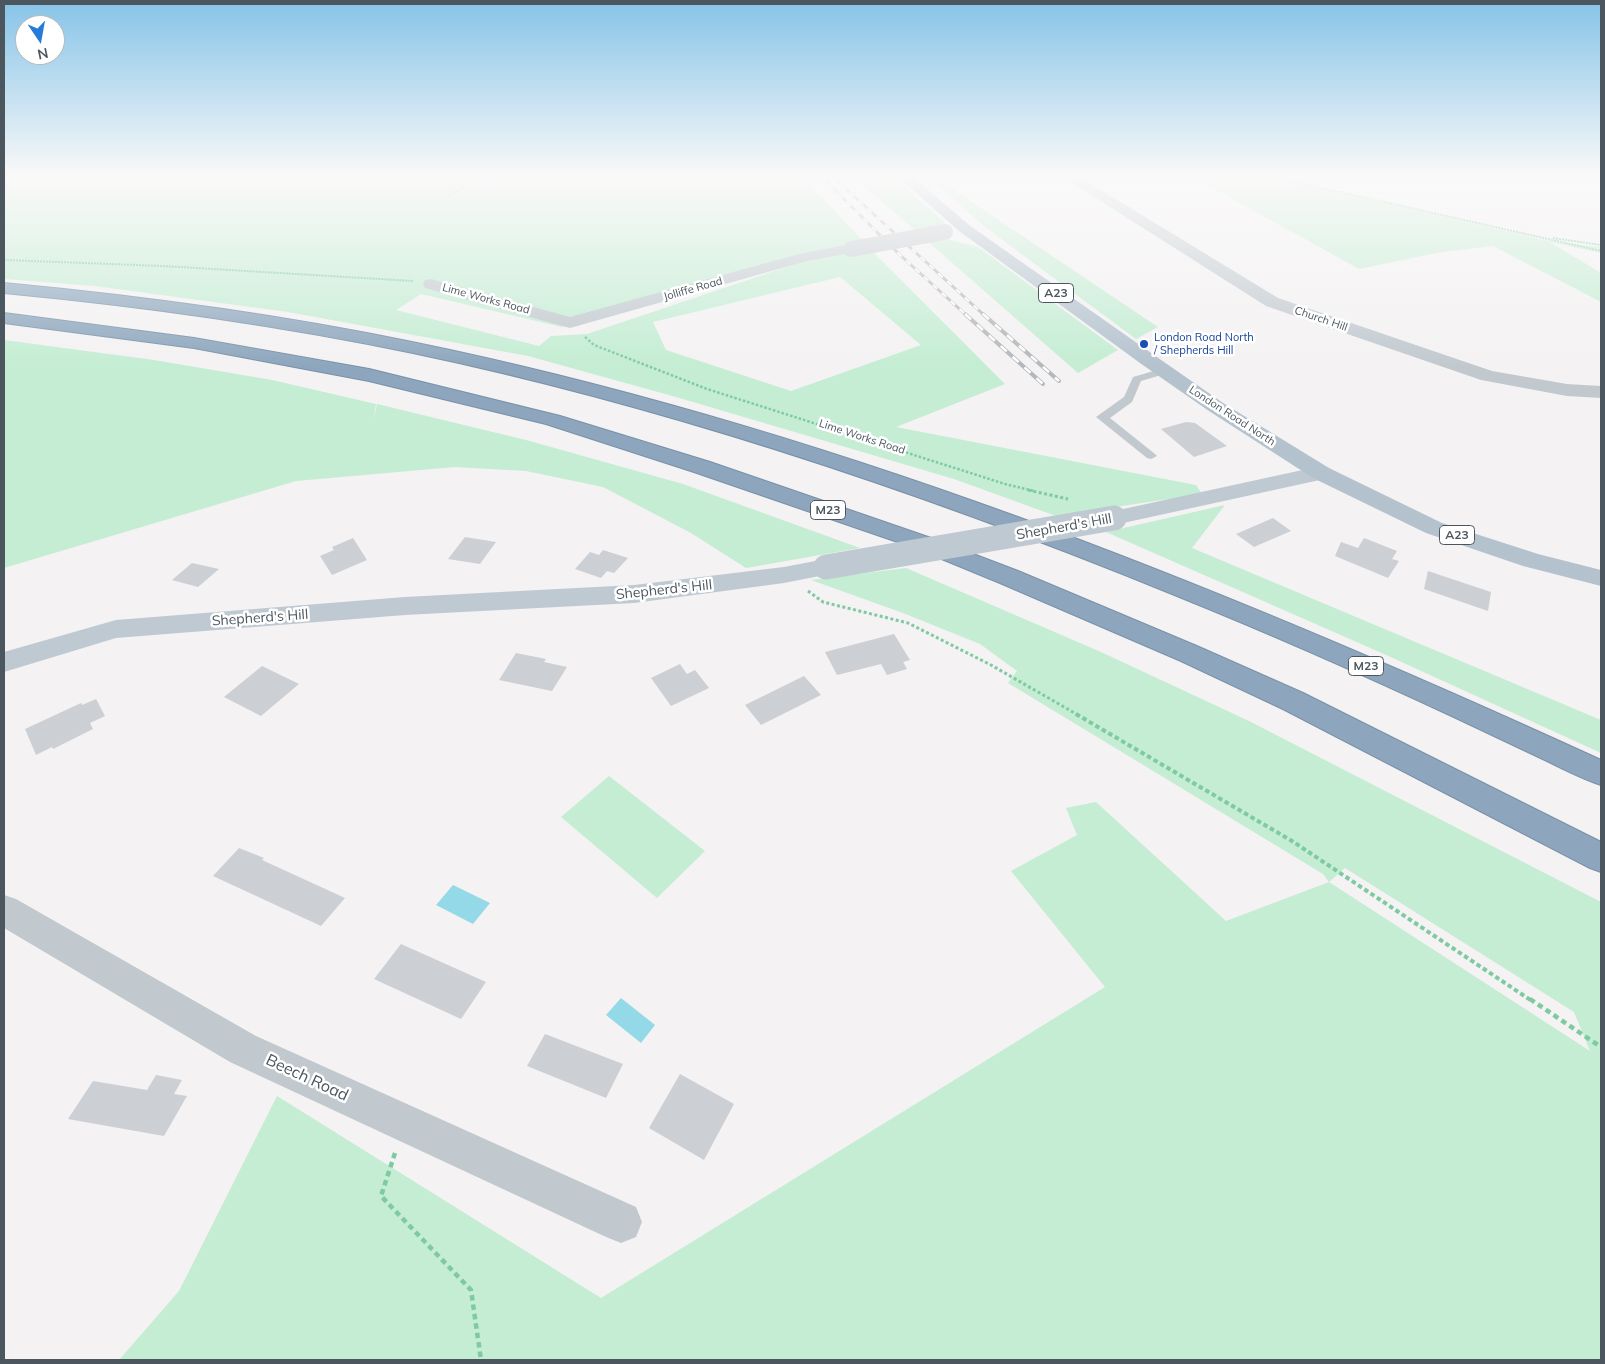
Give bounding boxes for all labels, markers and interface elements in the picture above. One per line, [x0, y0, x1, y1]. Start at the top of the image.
north arrow [15, 15, 65, 65]
text: N [36, 44, 50, 64]
street label: Jolliffe Road [662, 274, 724, 304]
street label: Lime Works Road [441, 281, 531, 317]
road number: A23 [1038, 284, 1074, 302]
street label: Church Hill [1293, 304, 1349, 334]
place label: London Road North / Shepherds Hill [1154, 331, 1254, 357]
marker: London Road North / Shepherds Hill [1138, 338, 1150, 350]
street label: London Road North [1187, 383, 1277, 449]
street label: Lime Works Road [817, 417, 907, 457]
road number: M23 [810, 500, 846, 520]
street label: Shepherd's Hill [1015, 510, 1113, 544]
road number: A23 [1440, 526, 1474, 544]
street label: Shepherd's Hill [615, 577, 713, 603]
street label: Shepherd's Hill [211, 606, 309, 630]
road number: M23 [1348, 656, 1384, 676]
street label: Beech Road [263, 1050, 351, 1106]

